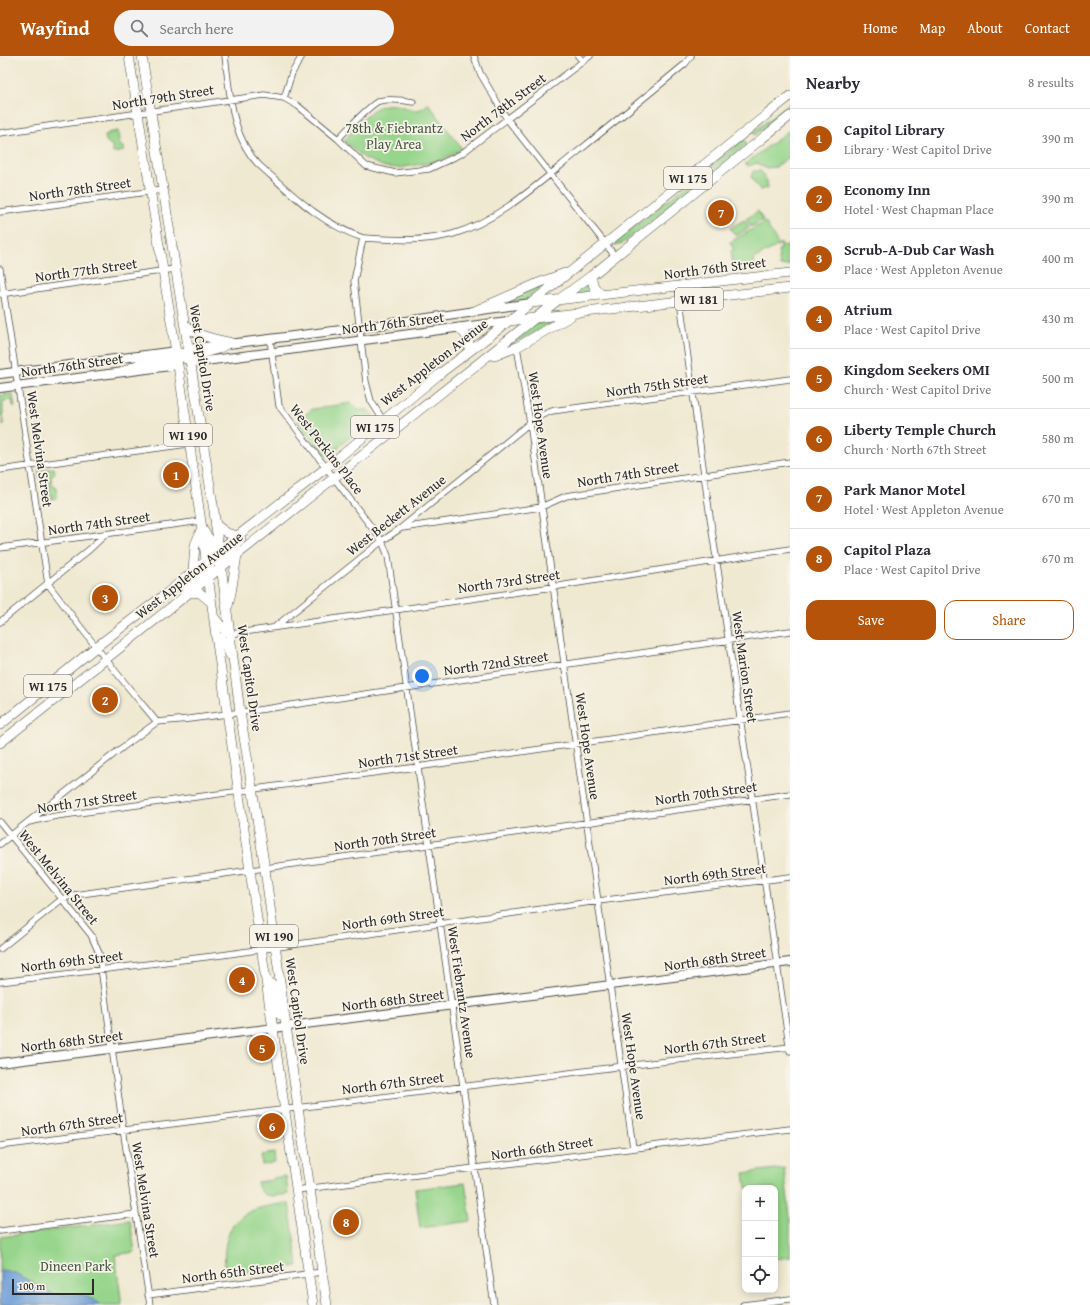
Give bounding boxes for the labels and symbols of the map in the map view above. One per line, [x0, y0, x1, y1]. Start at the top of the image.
street label: North 78th Street [456, 68, 550, 146]
street label: North 79th Street [111, 79, 215, 115]
park label: 78th & Fiebrantz Play Area [345, 118, 443, 154]
road number: WI 175 [664, 167, 712, 189]
street label: North 78th Street [28, 172, 132, 206]
pin: 7 [708, 198, 734, 228]
street label: North 76th Street [663, 252, 767, 284]
street label: North 77th Street [34, 253, 138, 287]
road number: WI 181 [675, 288, 723, 310]
street label: West Capitol Drive [185, 303, 221, 413]
street label: North 76th Street [341, 307, 445, 339]
street label: West Appleton Avenue [376, 313, 492, 410]
street label: North 76th Street [20, 348, 124, 382]
street label: North 75th Street [605, 368, 709, 402]
street label: West Hope Avenue [524, 370, 558, 480]
street label: West Melvina Street [22, 389, 58, 509]
street label: West Perkins Place [285, 400, 369, 499]
road number: WI 175 [351, 416, 399, 438]
road number: WI 190 [164, 424, 212, 446]
street label: North 74th Street [576, 456, 680, 492]
pin: 1 [163, 460, 189, 490]
street label: West Beckett Avenue [342, 469, 450, 560]
street label: North 74th Street [47, 506, 151, 540]
street label: West Appleton Avenue [131, 526, 247, 623]
street label: North 73rd Street [457, 564, 561, 598]
pin: 3 [92, 583, 118, 613]
street label: West Marion Street [727, 610, 763, 724]
street label: West Capitol Drive [233, 623, 267, 733]
street label: North 72nd Street [442, 646, 550, 680]
your location [412, 666, 432, 686]
road number: WI 175 [24, 675, 72, 697]
pin: 2 [92, 685, 118, 715]
street label: West Hope Avenue [571, 691, 605, 801]
street label: North 71st Street [357, 739, 459, 773]
street label: North 70th Street [654, 776, 758, 810]
street label: North 71st Street [36, 784, 138, 818]
street label: North 70th Street [333, 822, 437, 856]
street label: West Melvina Street [14, 825, 104, 929]
street label: North 69th Street [663, 858, 767, 890]
street label: North 69th Street [341, 901, 445, 935]
road number: WI 190 [250, 925, 298, 947]
street label: West Fiebrantz Avenue [443, 925, 481, 1060]
street label: North 68th Street [663, 942, 767, 976]
street label: North 69th Street [20, 945, 124, 977]
street label: West Capitol Drive [281, 956, 315, 1066]
pin: 4 [229, 965, 255, 995]
street label: North 68th Street [341, 984, 445, 1016]
street label: West Hope Avenue [617, 1011, 651, 1121]
street label: North 68th Street [20, 1025, 124, 1057]
street label: North 67th Street [663, 1027, 767, 1059]
pin: 5 [249, 1033, 275, 1063]
street label: North 67th Street [341, 1067, 445, 1099]
street label: North 67th Street [20, 1107, 124, 1141]
pin: 6 [259, 1111, 285, 1141]
street label: North 66th Street [490, 1131, 594, 1165]
street label: West Melvina Street [127, 1140, 165, 1260]
pin: 8 [333, 1207, 359, 1237]
park label: Dineen Park [40, 1256, 113, 1276]
street label: North 65th Street [181, 1256, 285, 1288]
scale bar [12, 1277, 94, 1296]

